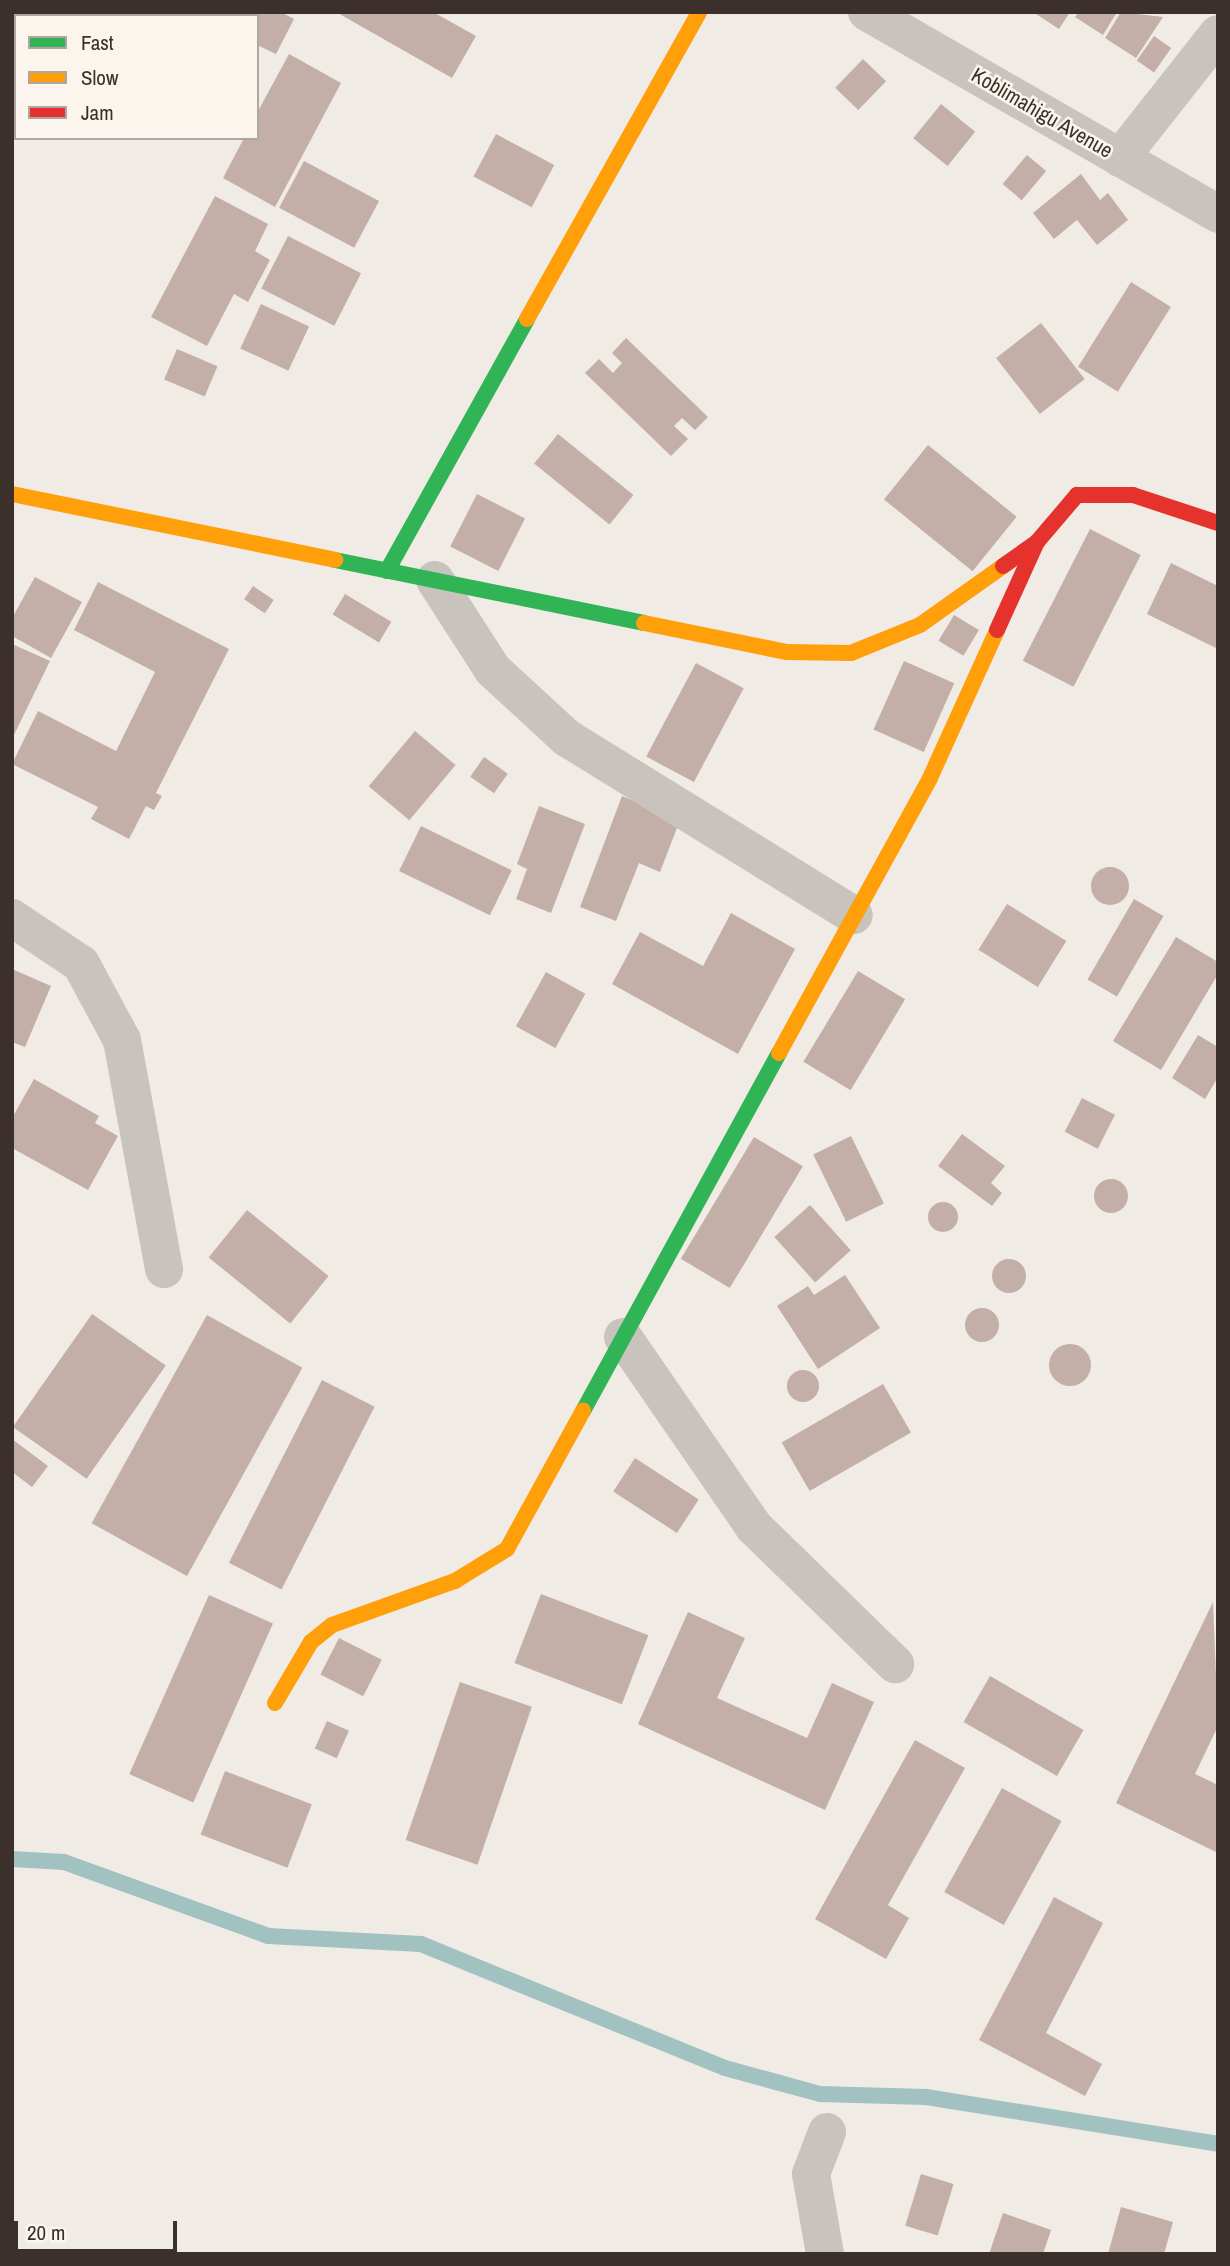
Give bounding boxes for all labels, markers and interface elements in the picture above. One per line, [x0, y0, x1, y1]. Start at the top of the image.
legend [14, 14, 259, 140]
text: Fast [81, 28, 114, 57]
street label: Koblimahigu Avenue [967, 62, 1117, 164]
text: Slow [81, 63, 118, 92]
text: Jam [81, 98, 114, 127]
scale bar [18, 2206, 180, 2250]
text: 20 m [27, 2218, 65, 2247]

